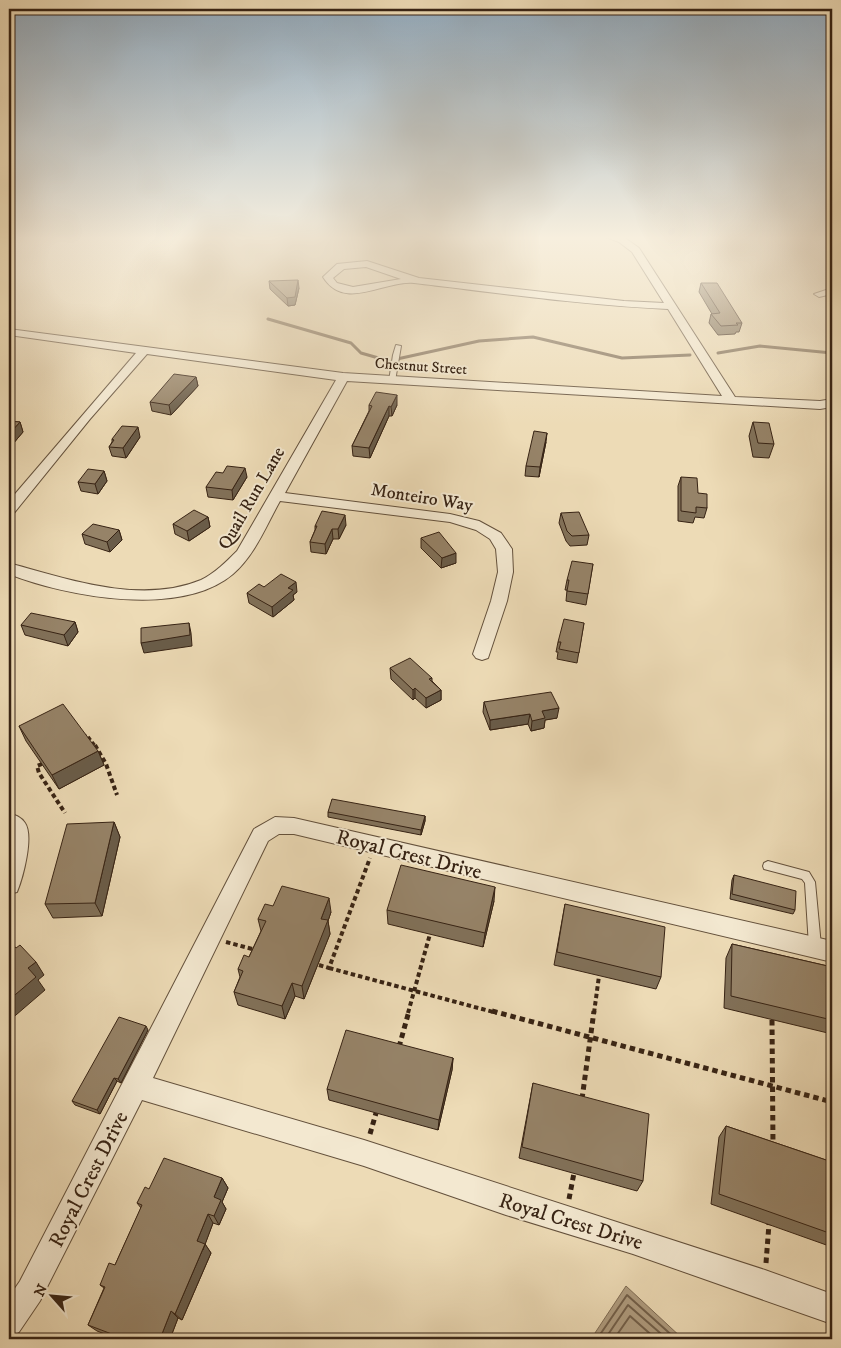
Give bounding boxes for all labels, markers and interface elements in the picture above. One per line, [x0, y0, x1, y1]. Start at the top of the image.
street label: Chestnut Street [374, 354, 468, 379]
street label: Quail Run Lane [214, 443, 290, 554]
street label: Monteiro Way [369, 479, 475, 517]
street label: Royal Crest Drive [333, 824, 485, 886]
street label: Royal Crest Drive [43, 1107, 134, 1252]
street label: Royal Crest Drive [496, 1188, 646, 1256]
north arrow [28, 1270, 78, 1320]
text: N [31, 1281, 52, 1300]

